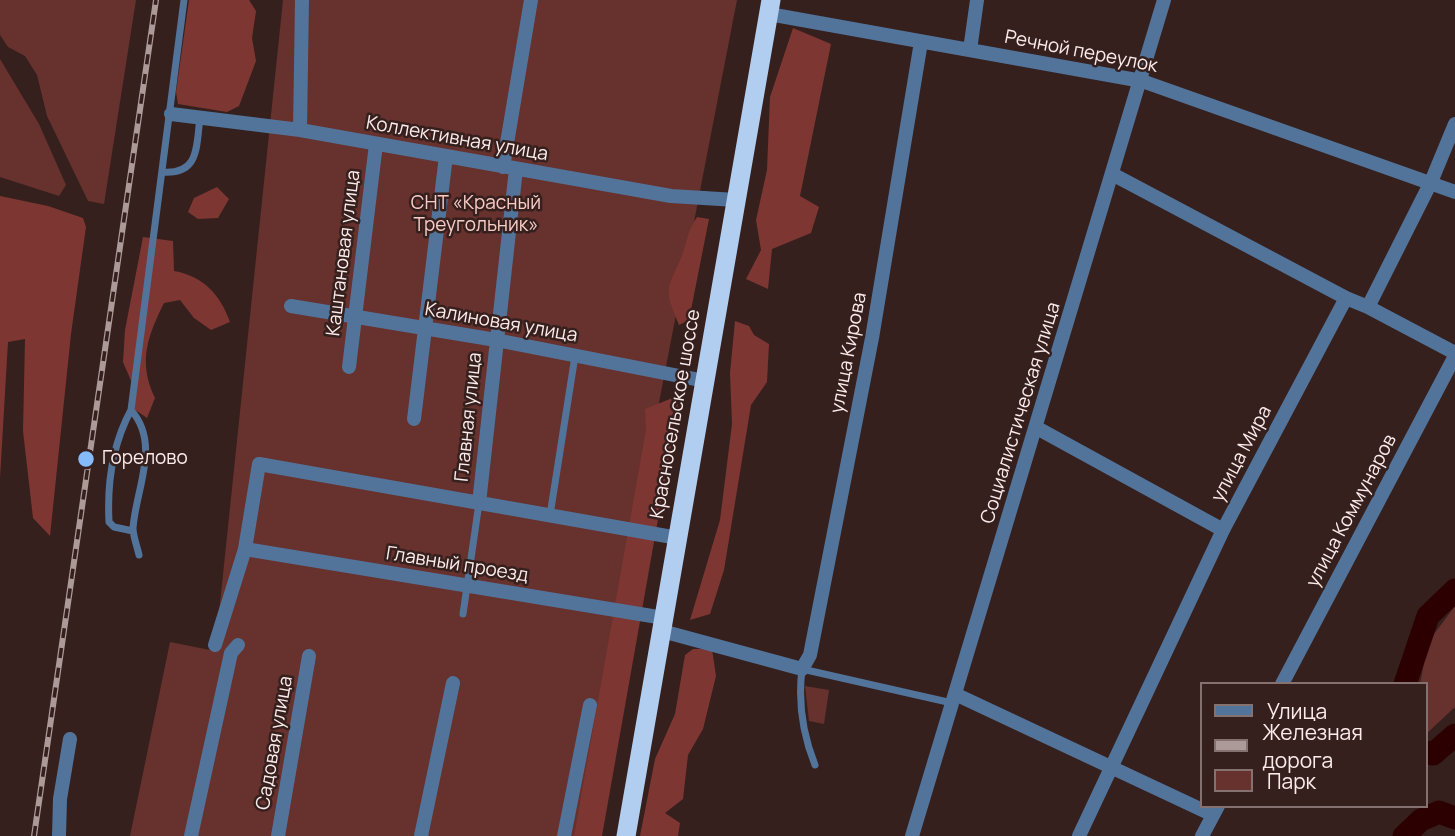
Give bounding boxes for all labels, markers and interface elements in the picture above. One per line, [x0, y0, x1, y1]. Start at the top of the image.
street label: Речной переулок [1003, 26, 1159, 78]
street label: Коллективная улица [364, 112, 550, 166]
street label: Каштановая улица [322, 169, 366, 337]
park label: СНТ «Красный Треугольник» [411, 193, 541, 237]
street label: улица Кирова [826, 291, 872, 415]
street label: Калиновая улица [423, 298, 579, 348]
street label: Социалистическая улица [976, 300, 1066, 526]
street label: Красносельское шоссе [646, 308, 706, 520]
street label: Главная улица [451, 351, 487, 483]
street label: улица Мира [1207, 402, 1277, 506]
street label: улица Коммунаров [1302, 431, 1402, 591]
place label: Горелово [102, 448, 188, 470]
marker: Горелово [76, 449, 96, 469]
street label: Главный проезд [384, 542, 530, 588]
street label: Садовая улица [252, 674, 298, 812]
legend [1200, 682, 1427, 808]
text: Улица [1267, 697, 1327, 725]
text: Железная дорога [1262, 718, 1363, 774]
text: Парк [1267, 767, 1316, 795]

